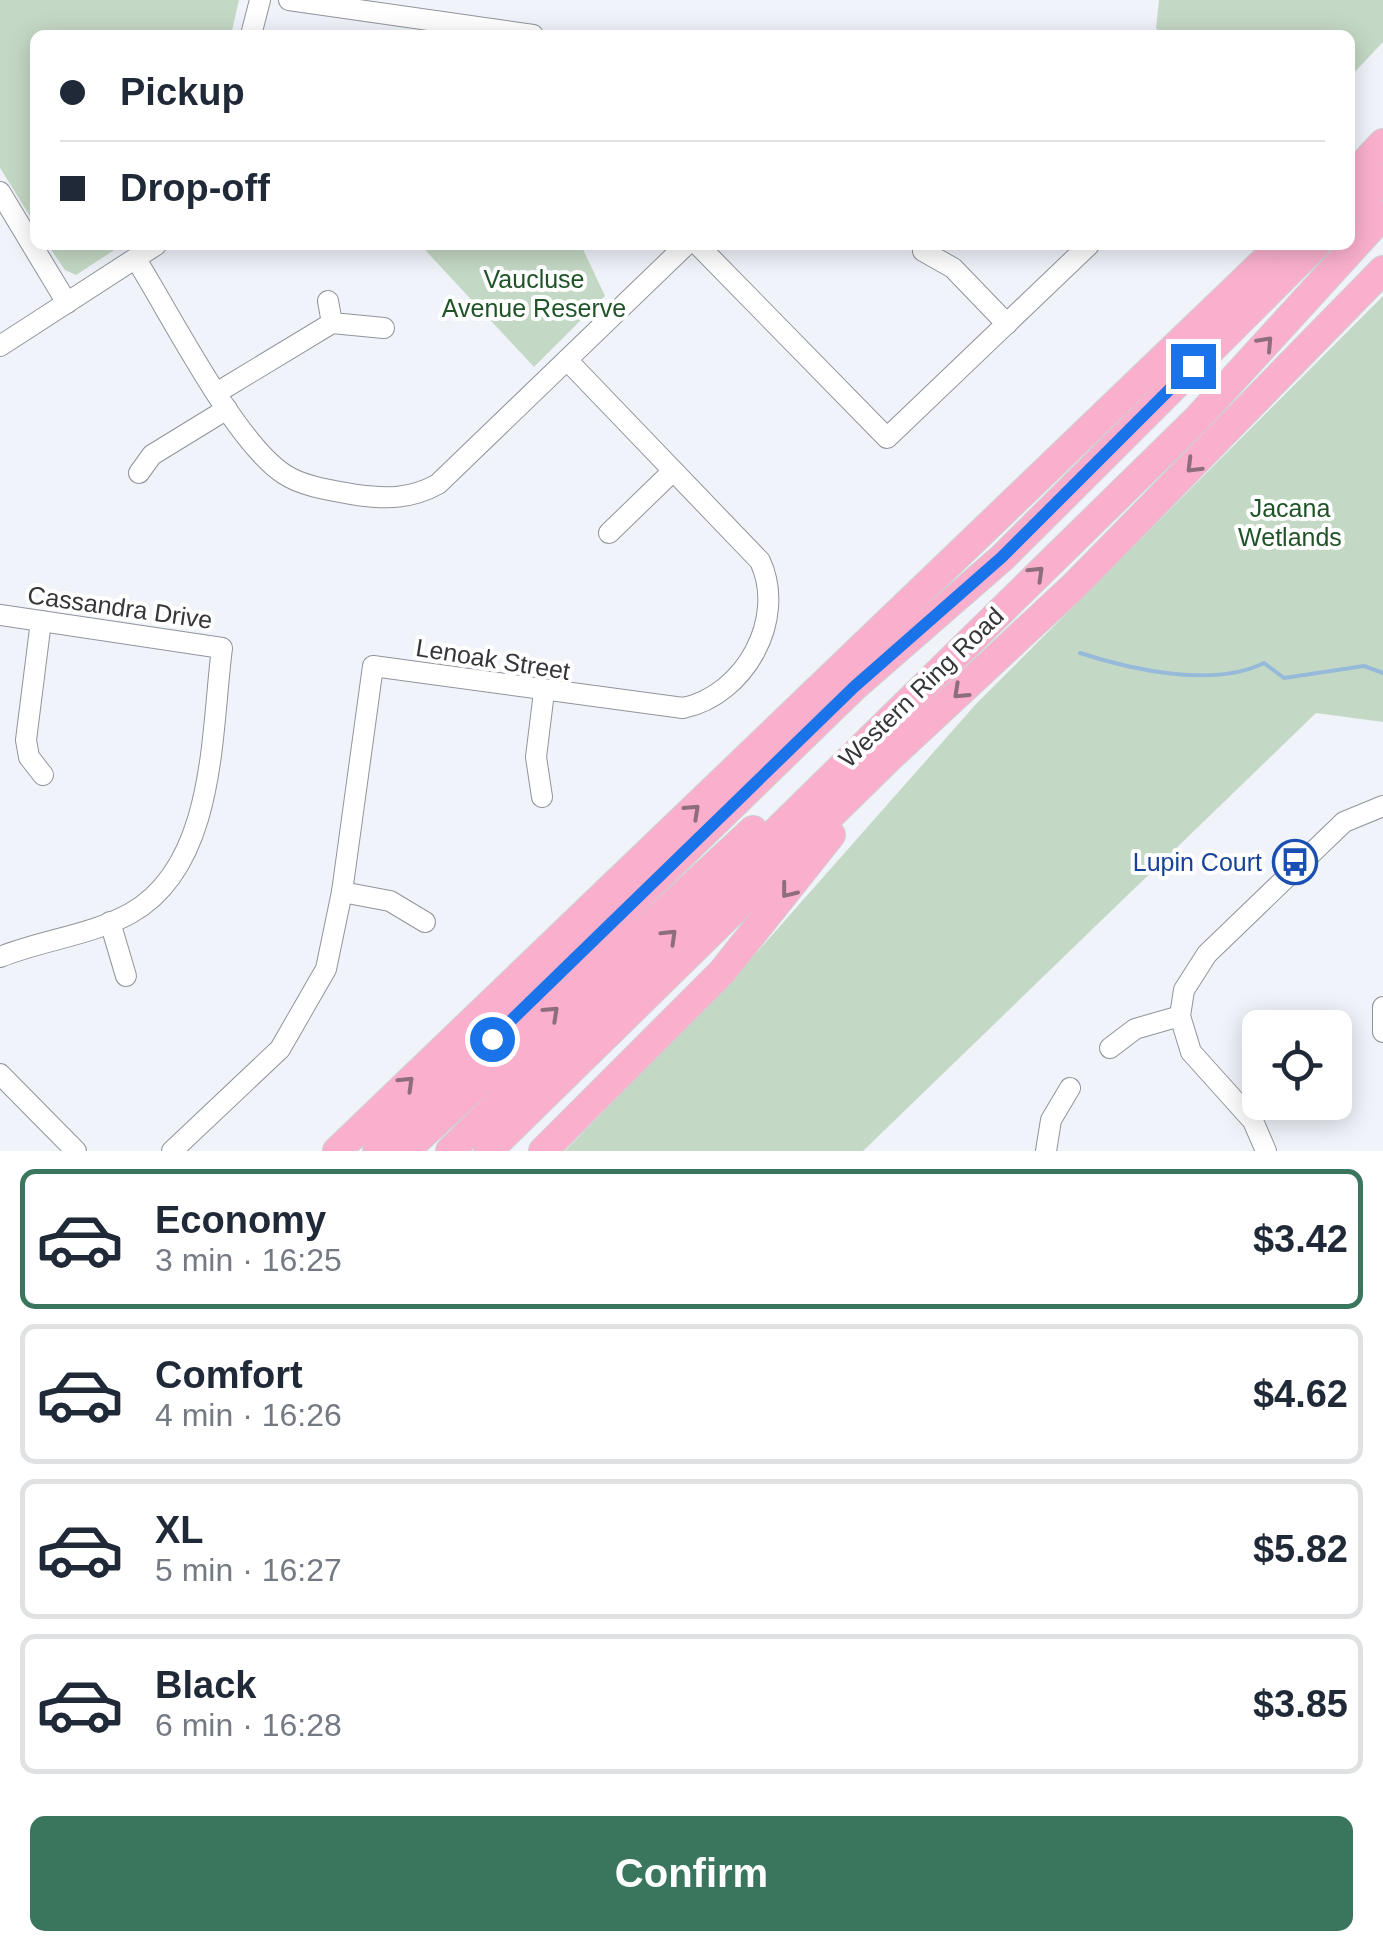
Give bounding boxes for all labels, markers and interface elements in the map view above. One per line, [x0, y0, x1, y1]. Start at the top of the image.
text: Pickup [120, 71, 245, 113]
text: Drop-off [120, 167, 270, 209]
park label: Vaucluse Avenue Reserve [442, 265, 626, 322]
one-way arrow [1255, 336, 1273, 355]
route end [1171, 344, 1216, 389]
one-way arrow [1187, 455, 1205, 473]
park label: Jacana Wetlands [1238, 494, 1342, 551]
one-way arrow [1026, 567, 1044, 585]
street label: Cassandra Drive [26, 580, 214, 634]
street label: Western Ring Road [833, 601, 1009, 773]
street label: Lenoak Street [414, 633, 572, 685]
one-way arrow [953, 680, 972, 698]
one-way arrow [681, 805, 700, 823]
bus stop icon: Lupin Court [1272, 839, 1318, 885]
place label: Lupin Court [1133, 848, 1262, 876]
one-way arrow [782, 880, 799, 898]
one-way arrow [658, 930, 676, 948]
one-way arrow [541, 1006, 559, 1024]
map controls [1242, 1010, 1352, 1120]
button: locate [1242, 1010, 1352, 1120]
route start [470, 1017, 515, 1062]
one-way arrow [395, 1077, 413, 1095]
icon: car [35, 1194, 125, 1284]
text: Economy [155, 1199, 326, 1241]
text: $3.42 [1253, 1218, 1348, 1260]
text: 3 min · 16:25 [155, 1242, 342, 1278]
icon: car [35, 1349, 125, 1439]
text: Comfort [155, 1354, 303, 1396]
text: $4.62 [1253, 1373, 1348, 1415]
text: 4 min · 16:26 [155, 1397, 342, 1433]
icon: car [35, 1504, 125, 1594]
text: XL [155, 1509, 204, 1551]
text: $5.82 [1253, 1528, 1348, 1570]
text: 5 min · 16:27 [155, 1552, 342, 1588]
icon: car [35, 1659, 125, 1749]
text: Black [155, 1664, 256, 1706]
text: $3.85 [1253, 1683, 1348, 1725]
text: 6 min · 16:28 [155, 1707, 342, 1743]
button: Confirm [30, 1816, 1353, 1931]

